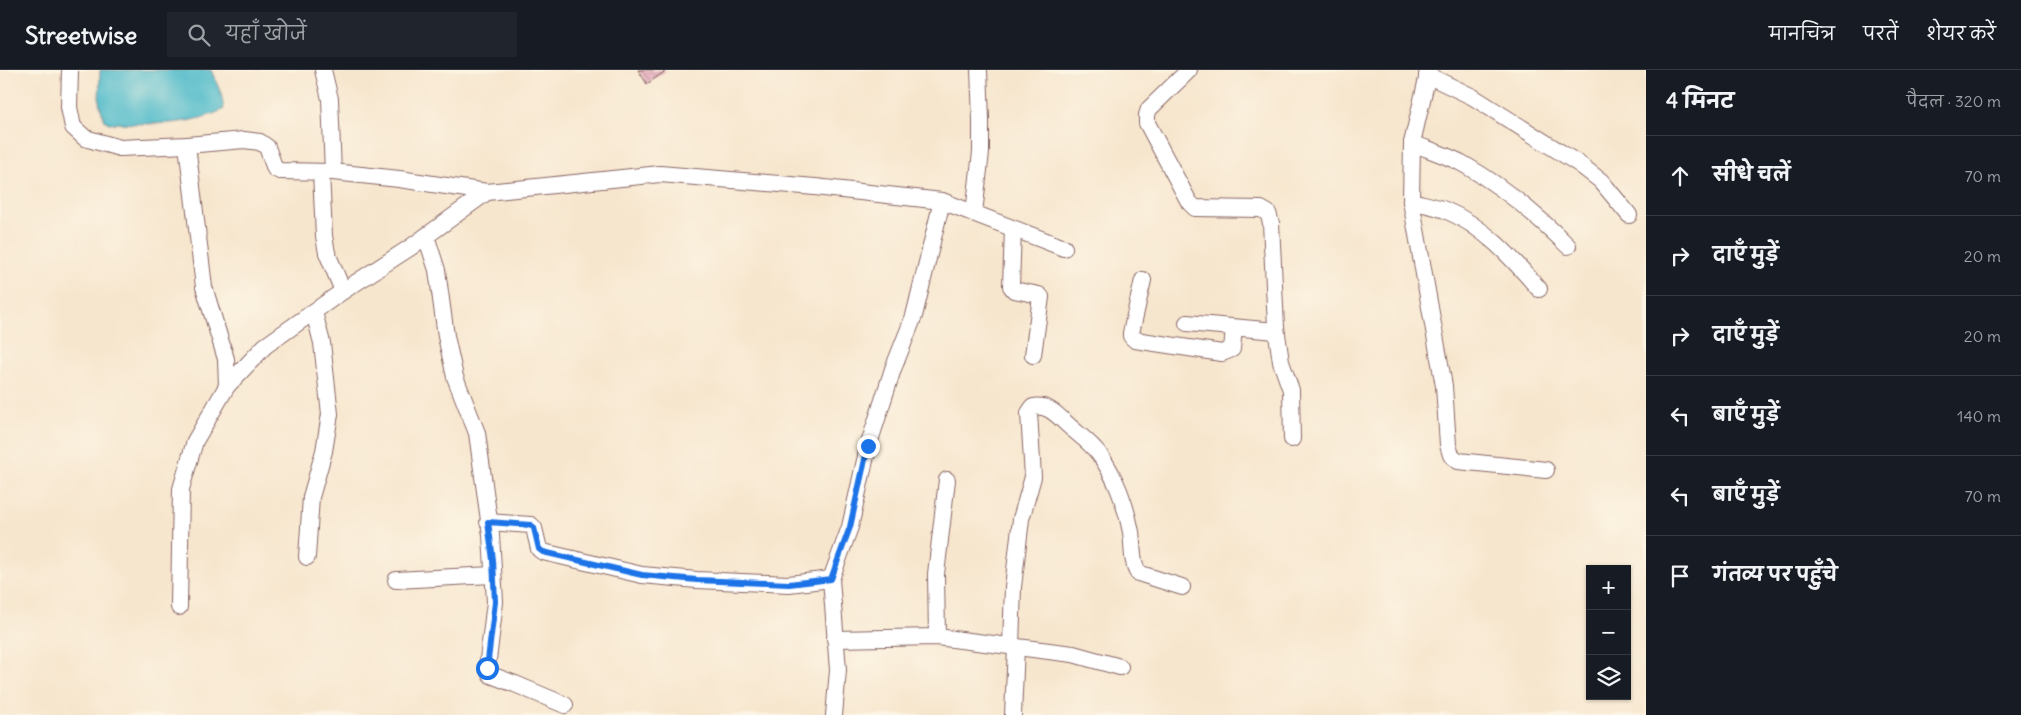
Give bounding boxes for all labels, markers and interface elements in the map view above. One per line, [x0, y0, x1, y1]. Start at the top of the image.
search box [167, 12, 517, 57]
text: Streetwise [25, 20, 137, 50]
icon: search [185, 21, 213, 49]
text: यहाँ खोजें [225, 21, 306, 45]
text: मानचित्र [1769, 22, 1835, 45]
text: परतें [1863, 22, 1898, 45]
text: शेयर करें [1926, 22, 1996, 45]
text: 4 मिनट [1666, 87, 1734, 114]
text: पैदल · 320 m [1907, 91, 2001, 111]
icon: ahead [1666, 162, 1694, 190]
text: सीधे चलें [1713, 162, 1790, 186]
text: 70 m [1965, 166, 2001, 186]
icon: right [1666, 242, 1694, 270]
text: दाएँ मुड़ें [1713, 242, 1779, 266]
text: 20 m [1964, 246, 2001, 266]
icon: right [1666, 322, 1694, 350]
text: दाएँ मुड़ें [1713, 322, 1779, 346]
text: 20 m [1964, 326, 2001, 346]
icon: left [1666, 402, 1694, 430]
text: बाएँ मुड़ें [1713, 402, 1779, 426]
text: 140 m [1957, 406, 2001, 426]
route end [857, 435, 880, 458]
icon: left [1666, 482, 1694, 510]
text: बाएँ मुड़ें [1713, 482, 1779, 506]
text: 70 m [1965, 486, 2001, 506]
icon: arrive [1666, 562, 1694, 590]
text: गंतव्य पर पहुँचे [1713, 562, 1838, 586]
map controls [1586, 565, 1631, 700]
button: + [1586, 565, 1631, 610]
button: − [1586, 610, 1631, 655]
button: layers [1586, 655, 1631, 700]
route start [476, 657, 499, 680]

